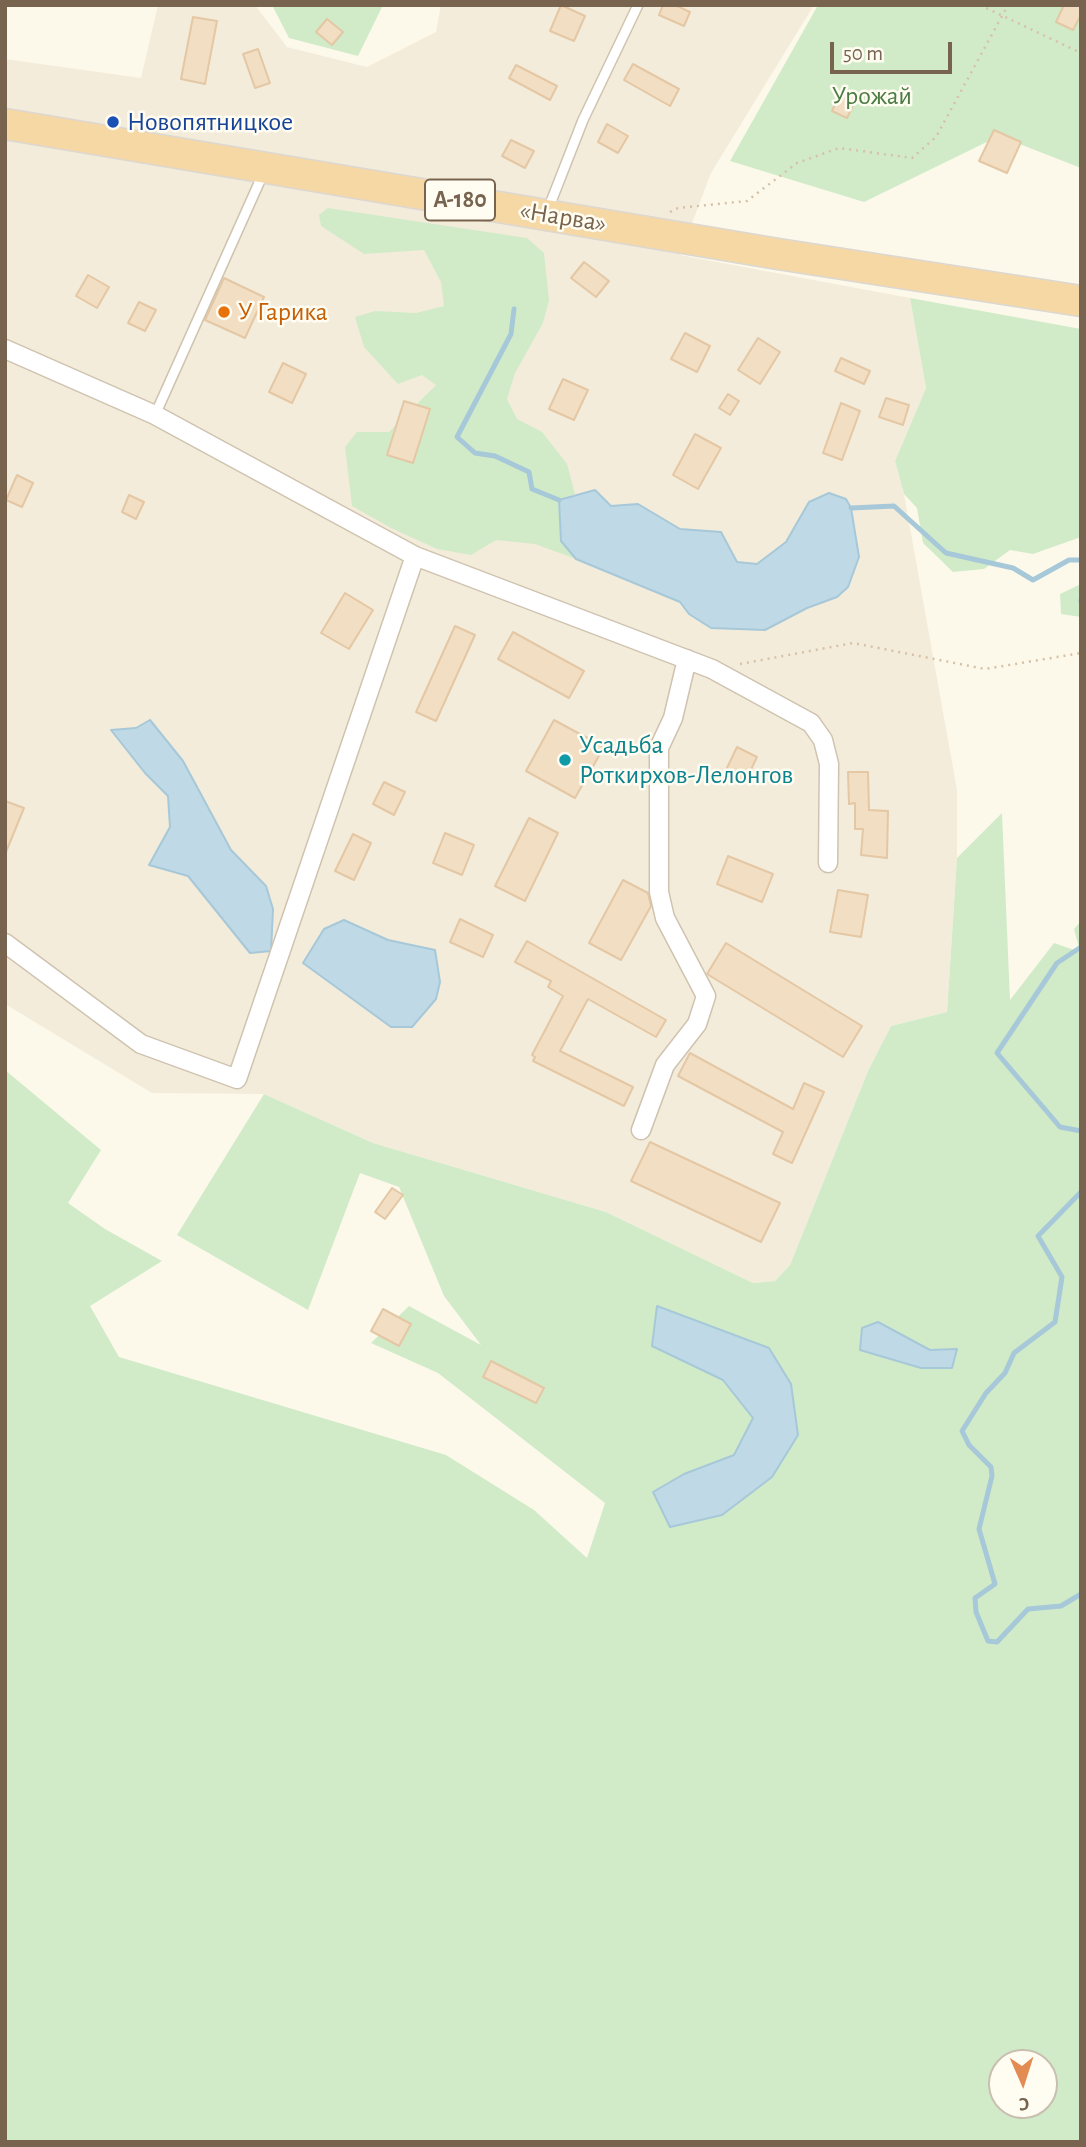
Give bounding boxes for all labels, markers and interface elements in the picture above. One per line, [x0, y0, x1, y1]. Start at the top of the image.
scale bar [834, 28, 956, 72]
text: 50 m [843, 43, 883, 64]
park label: Урожай [832, 80, 912, 112]
place label: Новопятницкое [127, 106, 293, 138]
marker: Новопятницкое [105, 114, 121, 130]
road number: А-180 [425, 180, 495, 220]
street label: «Нарва» [517, 195, 609, 239]
place label: У Гарика [238, 296, 328, 328]
marker: У Гарика [216, 304, 232, 320]
place label: Усадьба Роткирхов-Лелонгов [579, 729, 793, 790]
marker: Усадьба Роткирхов-Лелонгов [557, 752, 573, 768]
north arrow [988, 2049, 1058, 2119]
text: С [1018, 2094, 1030, 2113]

